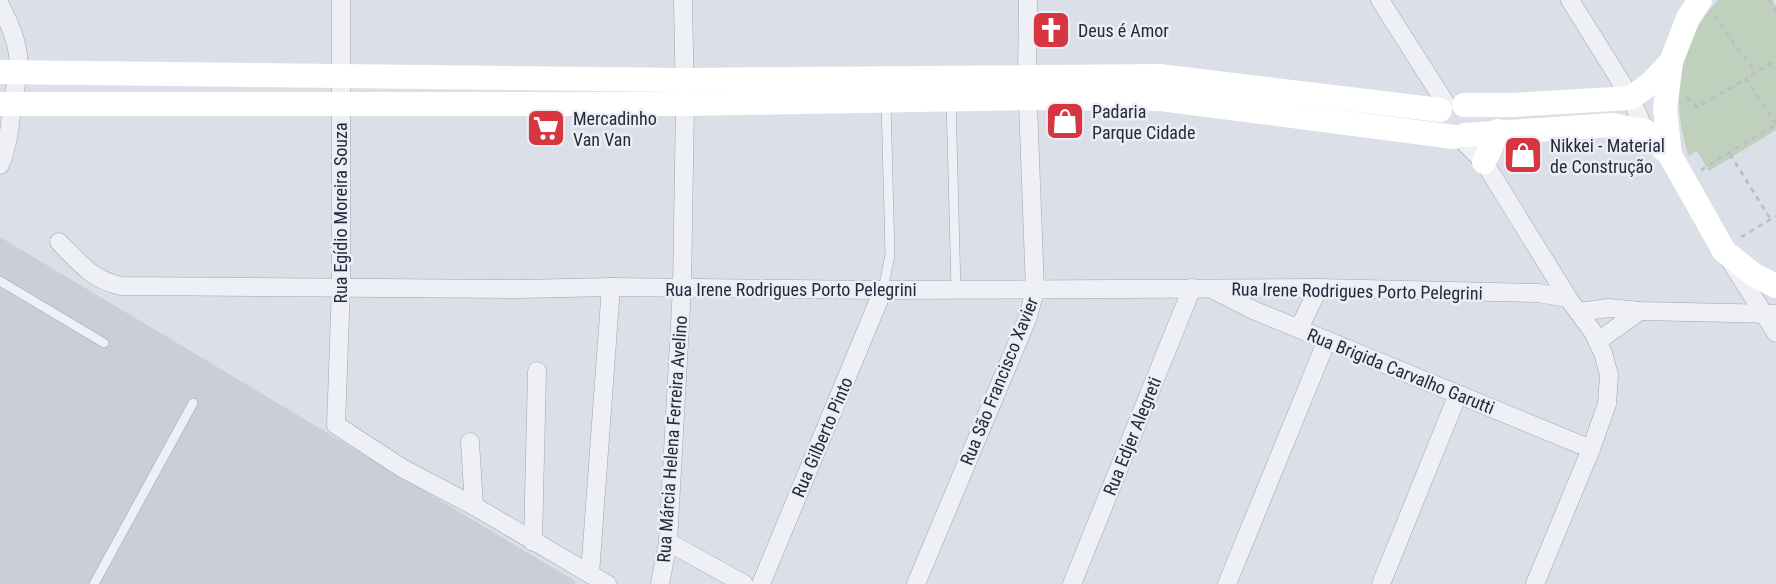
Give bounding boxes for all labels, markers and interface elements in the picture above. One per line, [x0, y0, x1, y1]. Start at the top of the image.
church icon: Deus é Amor [1030, 9, 1072, 51]
place label: Deus é Amor [1078, 20, 1169, 41]
shop icon: Padaria Parque Cidade [1044, 100, 1086, 142]
place label: Padaria Parque Cidade [1092, 101, 1195, 143]
supermarket icon: Mercadinho Van Van [525, 107, 567, 149]
place label: Mercadinho Van Van [573, 108, 657, 150]
street label: Rua Egídio Moreira Souza [330, 122, 351, 304]
shop icon: Nikkei - Material de Construção [1502, 134, 1544, 176]
place label: Nikkei - Material de Construção [1550, 135, 1665, 177]
street label: Rua Irene Rodrigues Porto Pelegrini [1231, 278, 1483, 304]
street label: Rua Irene Rodrigues Porto Pelegrini [665, 279, 917, 300]
street label: Rua São Francisco Xavier [956, 293, 1043, 468]
street label: Rua Márcia Helena Ferreira Avelino [653, 315, 691, 563]
street label: Rua Brigida Carvalho Garutti [1304, 324, 1498, 418]
street label: Rua Gilberto Pinto [787, 374, 857, 500]
street label: Rua Edjer Alegreti [1099, 374, 1165, 498]

